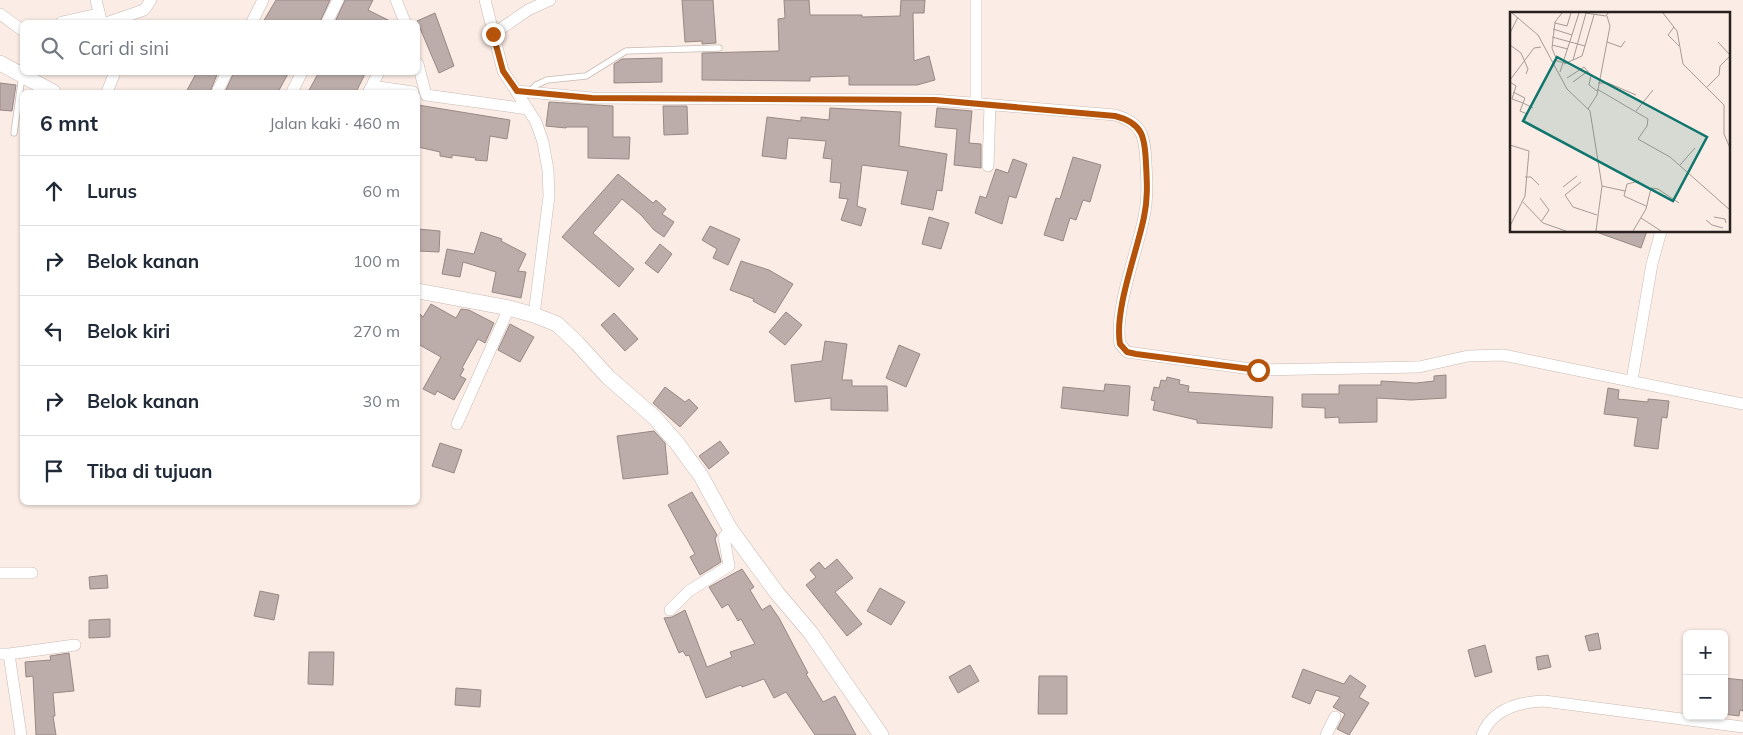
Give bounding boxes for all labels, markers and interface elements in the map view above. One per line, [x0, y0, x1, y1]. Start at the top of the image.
inset map [1510, 12, 1730, 232]
search box [20, 20, 420, 75]
route end [482, 23, 505, 46]
icon: search [38, 34, 66, 62]
text: Cari di sini [78, 36, 169, 60]
text: 6 mnt [40, 110, 98, 136]
text: Jalan kaki · 460 m [269, 113, 400, 133]
icon: ahead [40, 177, 68, 205]
text: Lurus [87, 179, 137, 203]
text: 60 m [363, 181, 400, 201]
icon: right [40, 247, 68, 275]
text: Belok kanan [87, 249, 199, 273]
text: 100 m [353, 251, 400, 271]
icon: left [40, 317, 68, 345]
text: Belok kiri [87, 319, 170, 343]
text: 270 m [353, 321, 400, 341]
route start [1247, 359, 1270, 382]
icon: right [40, 387, 68, 415]
text: Belok kanan [87, 389, 199, 413]
text: 30 m [363, 391, 400, 411]
icon: arrive [40, 457, 68, 485]
text: Tiba di tujuan [87, 459, 212, 483]
map controls [1683, 630, 1728, 720]
button: + [1683, 630, 1728, 675]
button: − [1683, 675, 1728, 720]

